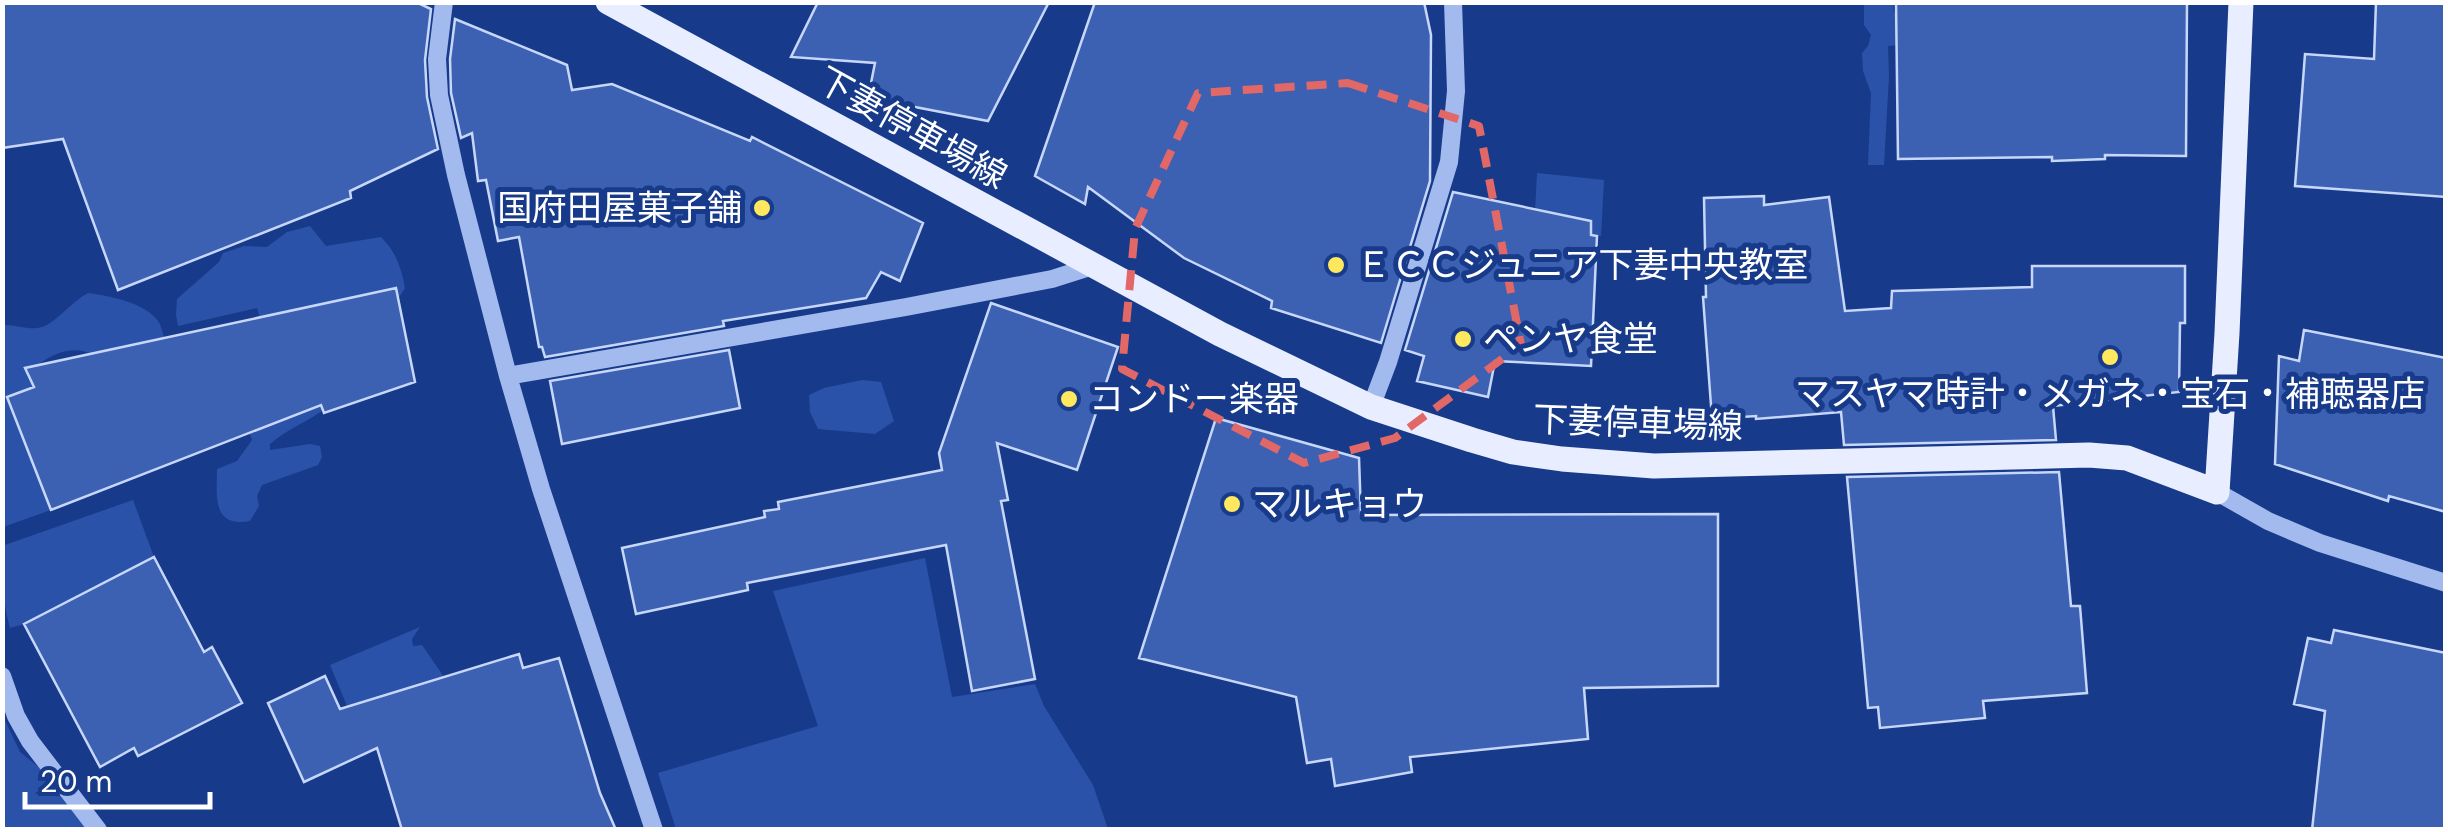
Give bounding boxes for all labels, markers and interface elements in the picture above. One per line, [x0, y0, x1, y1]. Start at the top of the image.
street label: 下妻停車場線 [809, 57, 1015, 199]
place label: 国府田屋菓子舗 [497, 185, 742, 231]
marker: 国府田屋菓子舗 [751, 197, 773, 219]
place label: ＥＣＣジュニア下妻中央教室 [1356, 242, 1809, 288]
marker: ＥＣＣジュニア下妻中央教室 [1325, 254, 1347, 276]
place label: ペンヤ食堂 [1483, 316, 1658, 362]
marker: ペンヤ食堂 [1452, 328, 1474, 350]
marker: マスヤマ時計・メガネ・宝石・補聴器店 [2099, 346, 2121, 368]
place label: マスヤマ時計・メガネ・宝石・補聴器店 [1795, 371, 2425, 417]
place label: コンドー楽器 [1089, 376, 1299, 422]
marker: コンドー楽器 [1058, 388, 1080, 410]
street label: 下妻停車場線 [1532, 396, 1744, 450]
place label: マルキョウ [1252, 481, 1427, 527]
marker: マルキョウ [1221, 493, 1243, 515]
scale bar [25, 747, 210, 809]
text: 20 m [40, 762, 112, 801]

